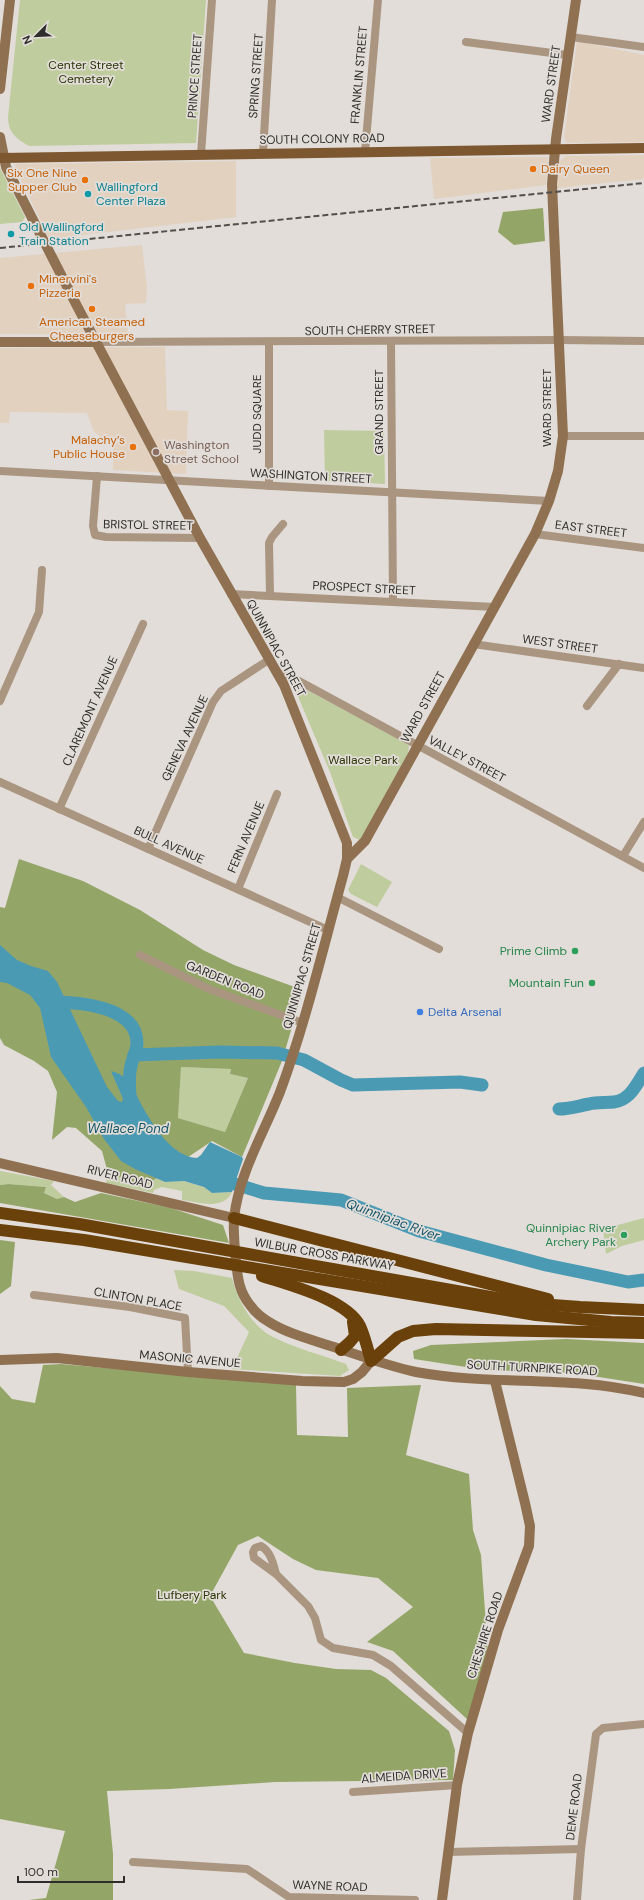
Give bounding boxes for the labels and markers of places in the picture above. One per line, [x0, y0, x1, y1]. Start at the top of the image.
place label: Dairy Queen [541, 161, 610, 177]
marker: Dairy Queen [528, 164, 538, 174]
place label: Six One Nine Supper Club [7, 165, 77, 195]
marker: Six One Nine Supper Club [80, 175, 90, 185]
place label: Wallingford Center Plaza [96, 179, 165, 209]
marker: Wallingford Center Plaza [83, 189, 93, 199]
place label: Old Wallingford Train Station [19, 219, 104, 249]
marker: Old Wallingford Train Station [6, 229, 16, 239]
place label: Minervini's Pizzeria [39, 271, 97, 301]
marker: Minervini's Pizzeria [26, 281, 36, 291]
marker: American Steamed Cheeseburgers [87, 304, 97, 314]
place label: American Steamed Cheeseburgers [39, 314, 145, 344]
place label: Malachy’s Public House [53, 432, 125, 462]
place label: Washington Street School [164, 437, 239, 467]
marker: Malachy’s Public House [128, 442, 138, 452]
marker: Washington Street School [151, 447, 161, 457]
place label: Prime Climb [500, 943, 567, 959]
marker: Prime Climb [570, 946, 580, 956]
place label: Mountain Fun [509, 975, 584, 991]
marker: Mountain Fun [587, 978, 597, 988]
place label: Delta Arsenal [428, 1004, 502, 1020]
marker: Delta Arsenal [415, 1007, 425, 1017]
place label: Quinnipiac River Archery Park [526, 1220, 617, 1250]
marker: Quinnipiac River Archery Park [619, 1230, 629, 1240]

